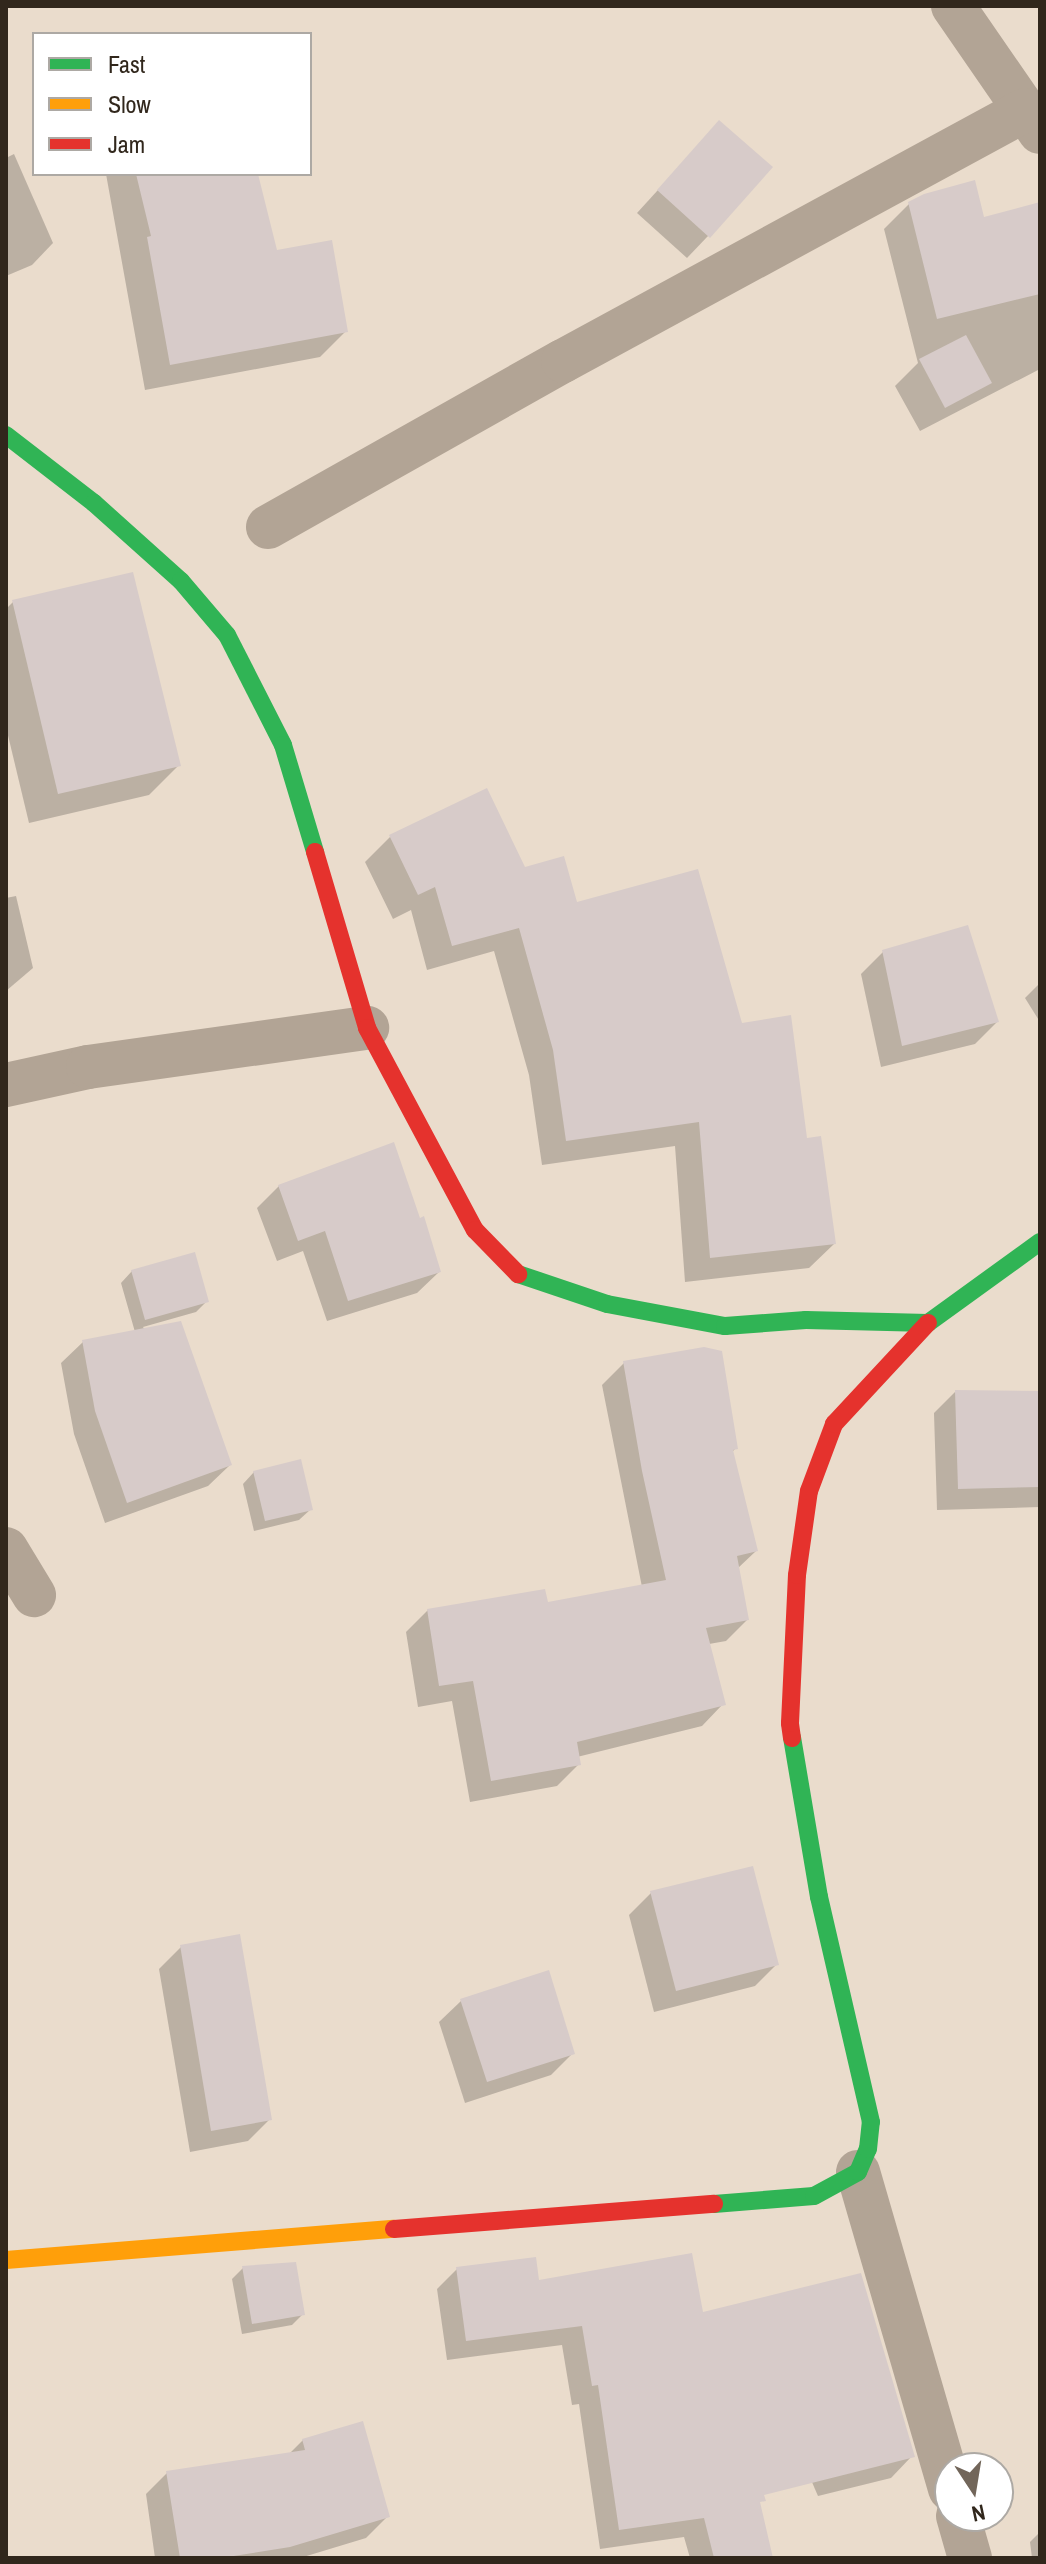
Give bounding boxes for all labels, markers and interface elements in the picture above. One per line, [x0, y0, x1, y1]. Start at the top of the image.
legend [32, 32, 312, 176]
text: Fast [108, 48, 145, 80]
text: Slow [108, 88, 151, 120]
text: Jam [108, 128, 145, 160]
north arrow [934, 2452, 1014, 2532]
text: N [969, 2497, 988, 2530]

